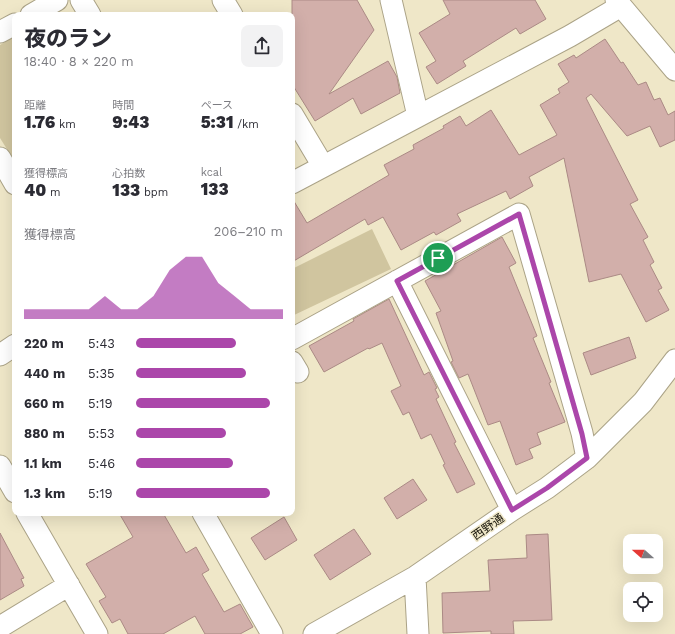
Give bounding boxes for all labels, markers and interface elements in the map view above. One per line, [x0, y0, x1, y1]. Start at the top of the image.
button: share [241, 25, 283, 67]
text: 夜のラン [24, 26, 112, 51]
text: 18:40 · 8 × 220 m [24, 54, 134, 69]
text: 距離 [24, 99, 46, 112]
text: 時間 [112, 99, 134, 112]
text: ペース [201, 99, 233, 112]
text: 1.76 [24, 112, 55, 132]
text: 9:43 [112, 112, 149, 132]
text: 5:31 [201, 112, 233, 132]
text: km [55, 118, 76, 131]
text: /km [233, 118, 259, 131]
text: kcal [201, 166, 222, 179]
text: 獲得標高 [24, 167, 68, 180]
text: 心拍数 [112, 167, 145, 180]
text: 133 [201, 179, 229, 199]
text: 40 [24, 180, 46, 200]
text: 133 [112, 180, 140, 200]
text: m [46, 186, 61, 199]
text: bpm [140, 186, 168, 199]
text: 206–210 m [214, 224, 283, 239]
text: 獲得標高 [24, 227, 76, 242]
pin [421, 241, 455, 275]
icon: arrive [427, 247, 449, 269]
text: 220 m [24, 336, 64, 351]
text: 5:43 [88, 336, 115, 351]
text: 440 m [24, 366, 65, 381]
text: 5:35 [88, 366, 115, 381]
text: 660 m [24, 396, 64, 411]
text: 5:19 [88, 396, 113, 411]
text: 880 m [24, 426, 65, 441]
text: 5:53 [88, 426, 115, 441]
text: 1.1 km [24, 456, 62, 471]
text: 5:46 [88, 456, 115, 471]
text: 1.3 km [24, 486, 65, 501]
text: 5:19 [88, 486, 113, 501]
street label: 西野通 [469, 511, 507, 543]
north arrow [623, 534, 663, 574]
map controls [623, 534, 663, 622]
button: locate [623, 582, 663, 622]

